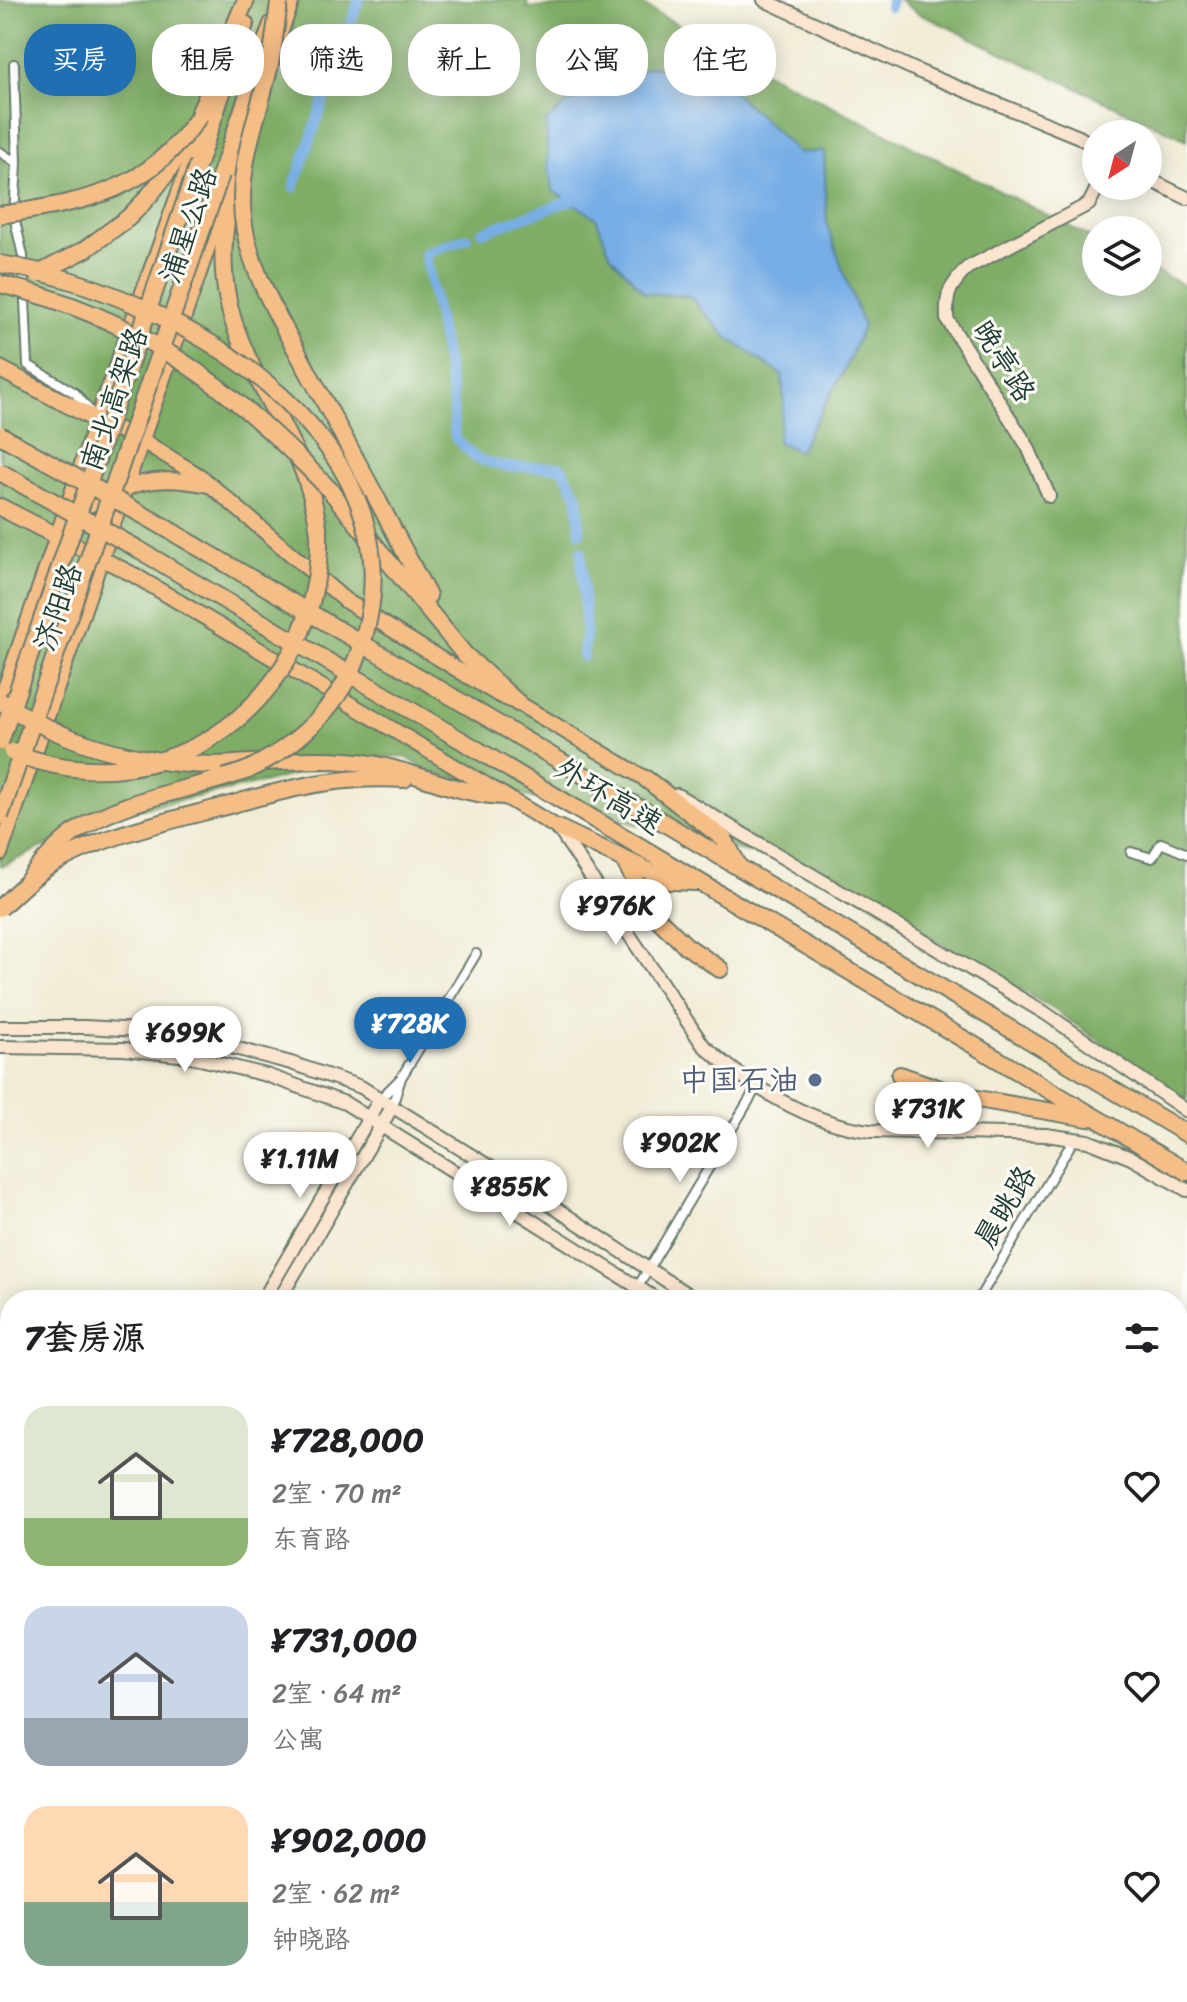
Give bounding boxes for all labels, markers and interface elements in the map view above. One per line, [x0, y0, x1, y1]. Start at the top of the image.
chip: 买房 [24, 24, 136, 96]
chip: 租房 [152, 24, 264, 96]
chip: 筛选 [280, 24, 392, 96]
chip: 新上 [408, 24, 520, 96]
chip: 公寓 [536, 24, 648, 96]
chip: 住宅 [664, 24, 776, 96]
north arrow [1082, 120, 1162, 200]
map controls [1082, 120, 1162, 296]
street label: 浦星公路 [143, 159, 233, 291]
button: layers [1082, 216, 1162, 296]
street label: 晚亭路 [957, 309, 1051, 413]
street label: 南北高架路 [64, 319, 164, 479]
street label: 济阳路 [18, 556, 98, 658]
street label: 外环高速 [544, 742, 674, 850]
pin: ¥976K [560, 879, 672, 947]
text: ¥976K [578, 882, 654, 928]
pin: ¥728K [354, 997, 466, 1065]
text: ¥728K [372, 1000, 448, 1046]
pin: ¥699K [129, 1006, 241, 1074]
text: ¥699K [147, 1009, 223, 1055]
place label: 中国石油 [679, 1053, 799, 1107]
marker: 中国石油 [806, 1071, 824, 1089]
pin: ¥731K [872, 1082, 984, 1150]
text: ¥731K [893, 1085, 963, 1131]
pin: ¥902K [624, 1116, 736, 1184]
text: ¥902K [641, 1119, 719, 1165]
pin: ¥1.11M [235, 1132, 365, 1200]
text: ¥1.11M [262, 1135, 338, 1181]
street label: 晨眺路 [959, 1155, 1051, 1259]
pin: ¥855K [454, 1160, 566, 1228]
text: ¥855K [471, 1163, 549, 1209]
text: 7套房源 [24, 1308, 145, 1368]
icon: filters [1120, 1316, 1164, 1360]
text: ¥728,000 [272, 1410, 424, 1470]
icon: home [88, 1438, 184, 1534]
icon: heart [1120, 1464, 1164, 1508]
text: 2室 · 70 m² [272, 1470, 402, 1516]
text: 东育路 [272, 1516, 350, 1562]
text: ¥731,000 [272, 1610, 417, 1670]
icon: home [88, 1638, 184, 1734]
icon: heart [1120, 1664, 1164, 1708]
text: 2室 · 64 m² [272, 1670, 401, 1716]
text: 公寓 [272, 1716, 324, 1762]
text: ¥902,000 [272, 1810, 426, 1870]
icon: home [88, 1838, 184, 1934]
icon: heart [1120, 1864, 1164, 1908]
text: 2室 · 62 m² [272, 1870, 400, 1916]
text: 钟晓路 [272, 1916, 350, 1962]

